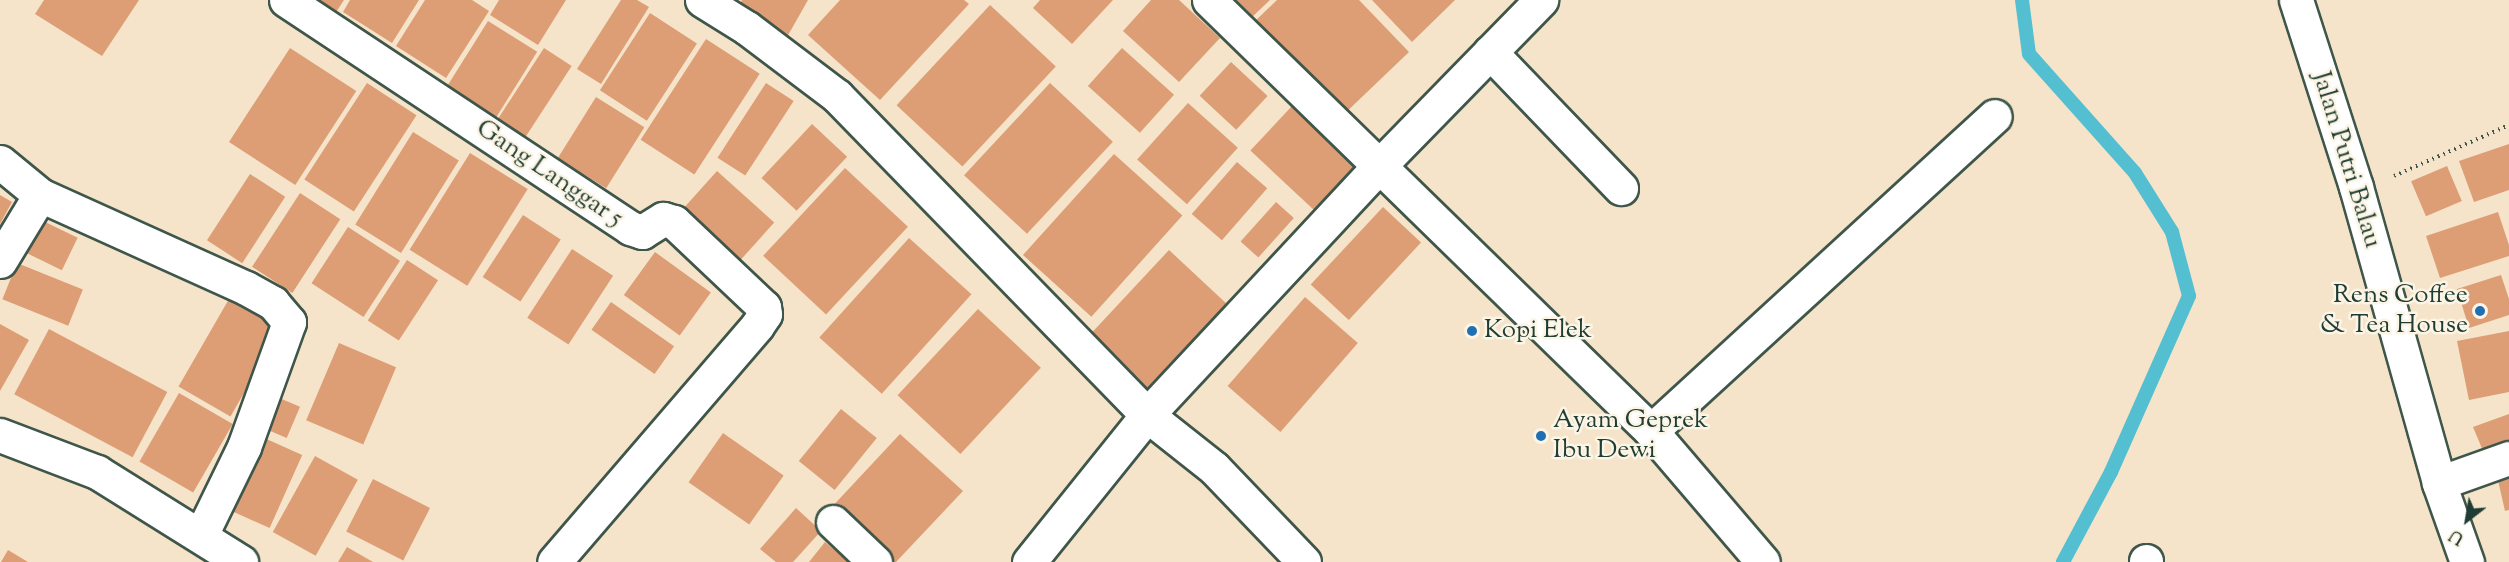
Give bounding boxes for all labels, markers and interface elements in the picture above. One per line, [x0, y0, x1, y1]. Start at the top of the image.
street label: Jalan Putri Balau [2304, 68, 2388, 252]
street label: Gang Langgar 5 [470, 113, 628, 235]
place label: Rens Coffee & Tea House [2320, 280, 2468, 342]
marker: Rens Coffee & Tea House [2473, 304, 2487, 318]
place label: Kopi Elek [1484, 315, 1592, 347]
marker: Kopi Elek [1465, 324, 1479, 338]
place label: Ayam Geprek Ibu Dewi [1553, 405, 1708, 466]
marker: Ayam Geprek Ibu Dewi [1534, 429, 1548, 443]
north arrow [2437, 490, 2497, 550]
text: U [2446, 523, 2469, 549]

